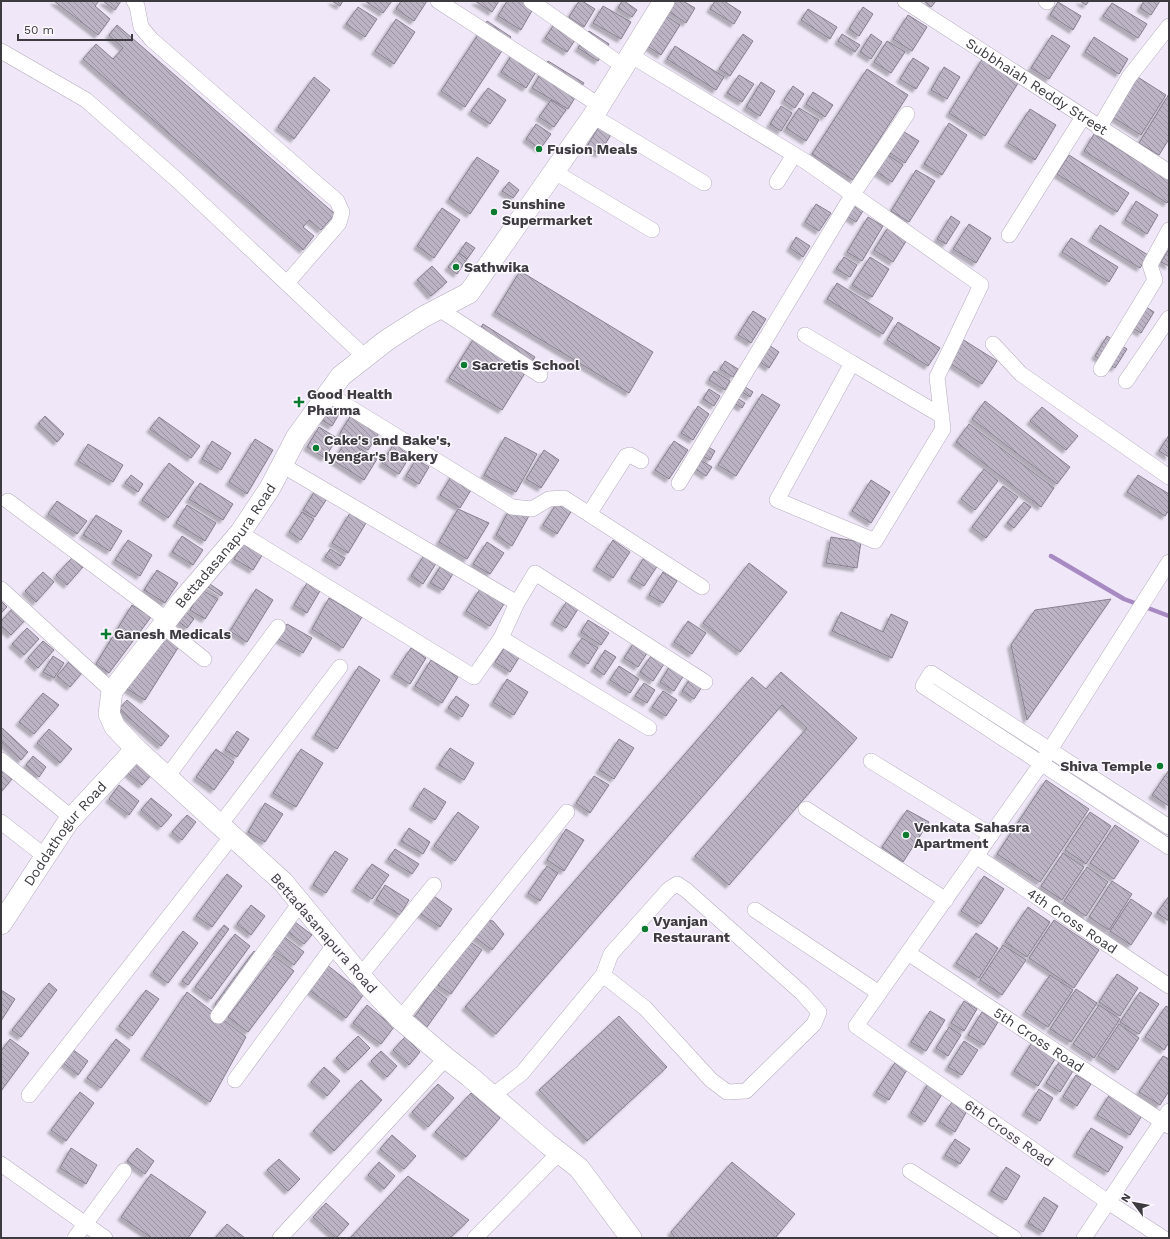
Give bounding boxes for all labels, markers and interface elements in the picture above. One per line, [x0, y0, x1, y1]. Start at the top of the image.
scale bar [18, 16, 132, 42]
text: 50 m [24, 23, 54, 37]
street label: Subbhaiah Reddy Street [963, 35, 1111, 138]
place label: Fusion Meals [547, 141, 638, 157]
marker: Fusion Meals [534, 144, 544, 154]
place label: Sunshine Supermarket [502, 196, 592, 228]
marker: Sunshine Supermarket [489, 207, 499, 217]
place label: Sathwika [464, 259, 530, 275]
marker: Sathwika [451, 262, 461, 272]
place label: Sacretis School [472, 357, 580, 373]
marker: Sacretis School [459, 360, 469, 370]
place label: Good Health Pharma [307, 386, 393, 418]
marker: Good Health Pharma [294, 397, 304, 407]
place label: Cake's and Bake's, Iyengar's Bakery [324, 432, 451, 464]
marker: Cake's and Bake's, Iyengar's Bakery [311, 443, 321, 453]
street label: Bettadasanapura Road [172, 480, 279, 611]
place label: Ganesh Medicals [114, 626, 231, 642]
marker: Ganesh Medicals [101, 629, 111, 639]
place label: Shiva Temple [1060, 758, 1152, 774]
marker: Shiva Temple [1155, 761, 1165, 771]
street label: Doddathogur Road [20, 778, 110, 889]
place label: Venkata Sahasra Apartment [914, 819, 1031, 851]
marker: Venkata Sahasra Apartment [901, 830, 911, 840]
street label: Bettadasanapura Road [267, 870, 381, 996]
street label: 4th Cross Road [1024, 885, 1120, 957]
place label: Vyanjan Restaurant [653, 913, 730, 945]
marker: Vyanjan Restaurant [640, 924, 650, 934]
street label: 5th Cross Road [991, 1004, 1087, 1075]
street label: 6th Cross Road [961, 1096, 1057, 1170]
north arrow [1114, 1183, 1154, 1223]
text: N [1118, 1191, 1134, 1205]

